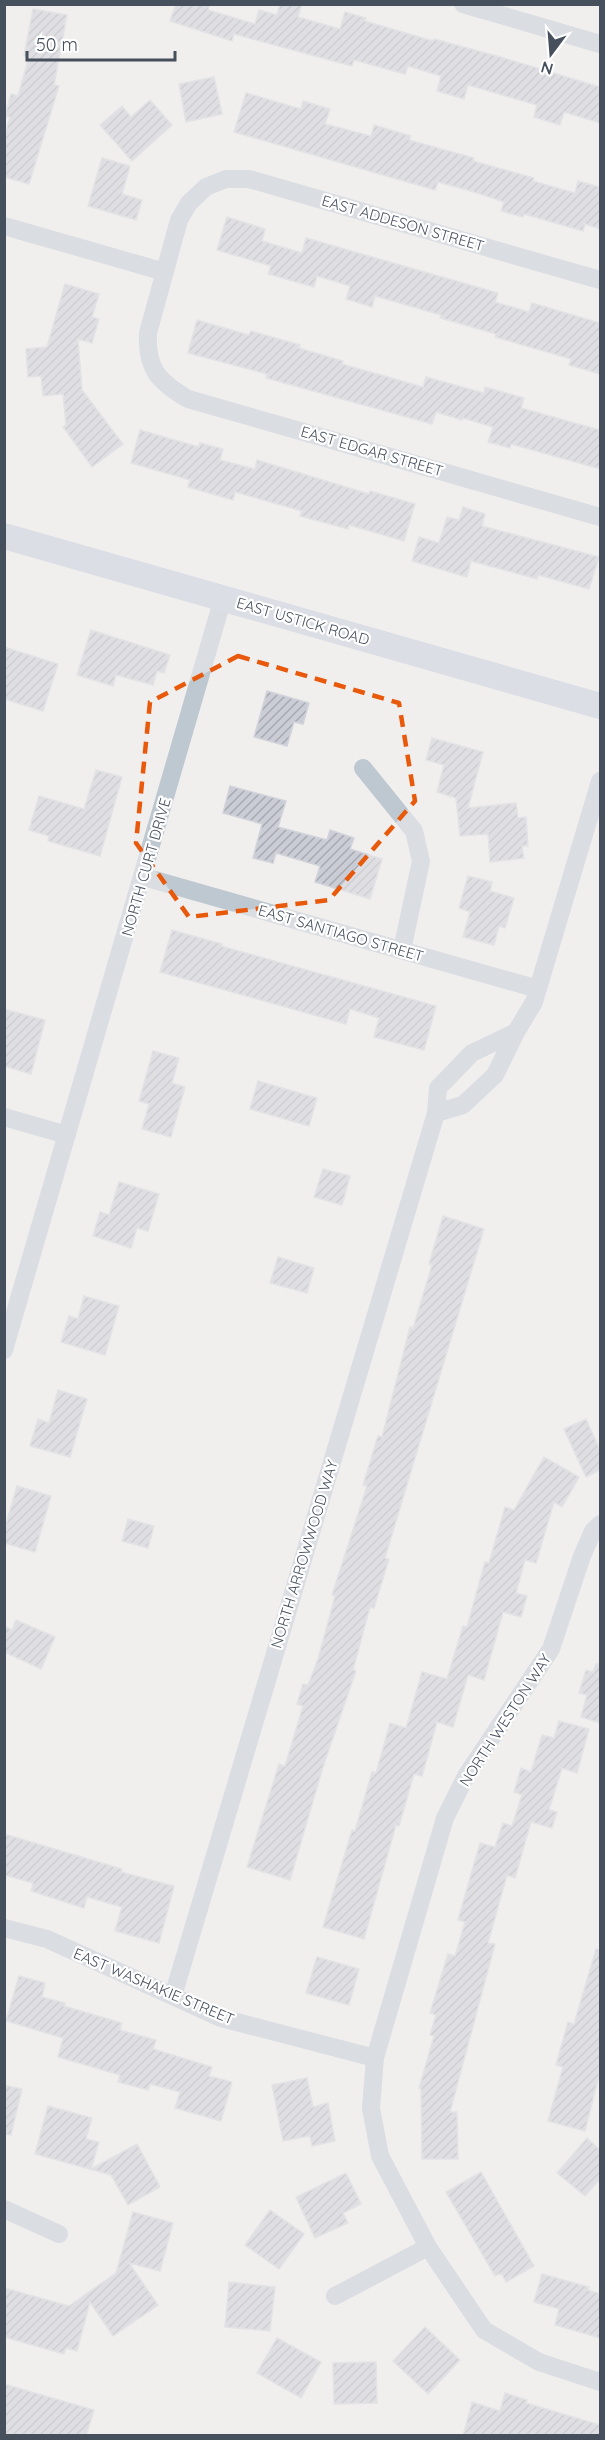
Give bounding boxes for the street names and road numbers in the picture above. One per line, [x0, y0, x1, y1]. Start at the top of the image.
street label: EAST ADDESON STREET [320, 191, 486, 255]
street label: EAST EDGAR STREET [299, 422, 445, 480]
street label: EAST USTICK ROAD [234, 593, 372, 649]
street label: NORTH CURT DRIVE [117, 796, 175, 938]
street label: EAST SANTIAGO STREET [256, 900, 426, 966]
street label: NORTH ARROWWOOD WAY [266, 1457, 342, 1650]
street label: NORTH WESTON WAY [455, 1650, 555, 1790]
street label: EAST WASHAKIE STREET [71, 1944, 237, 2028]

